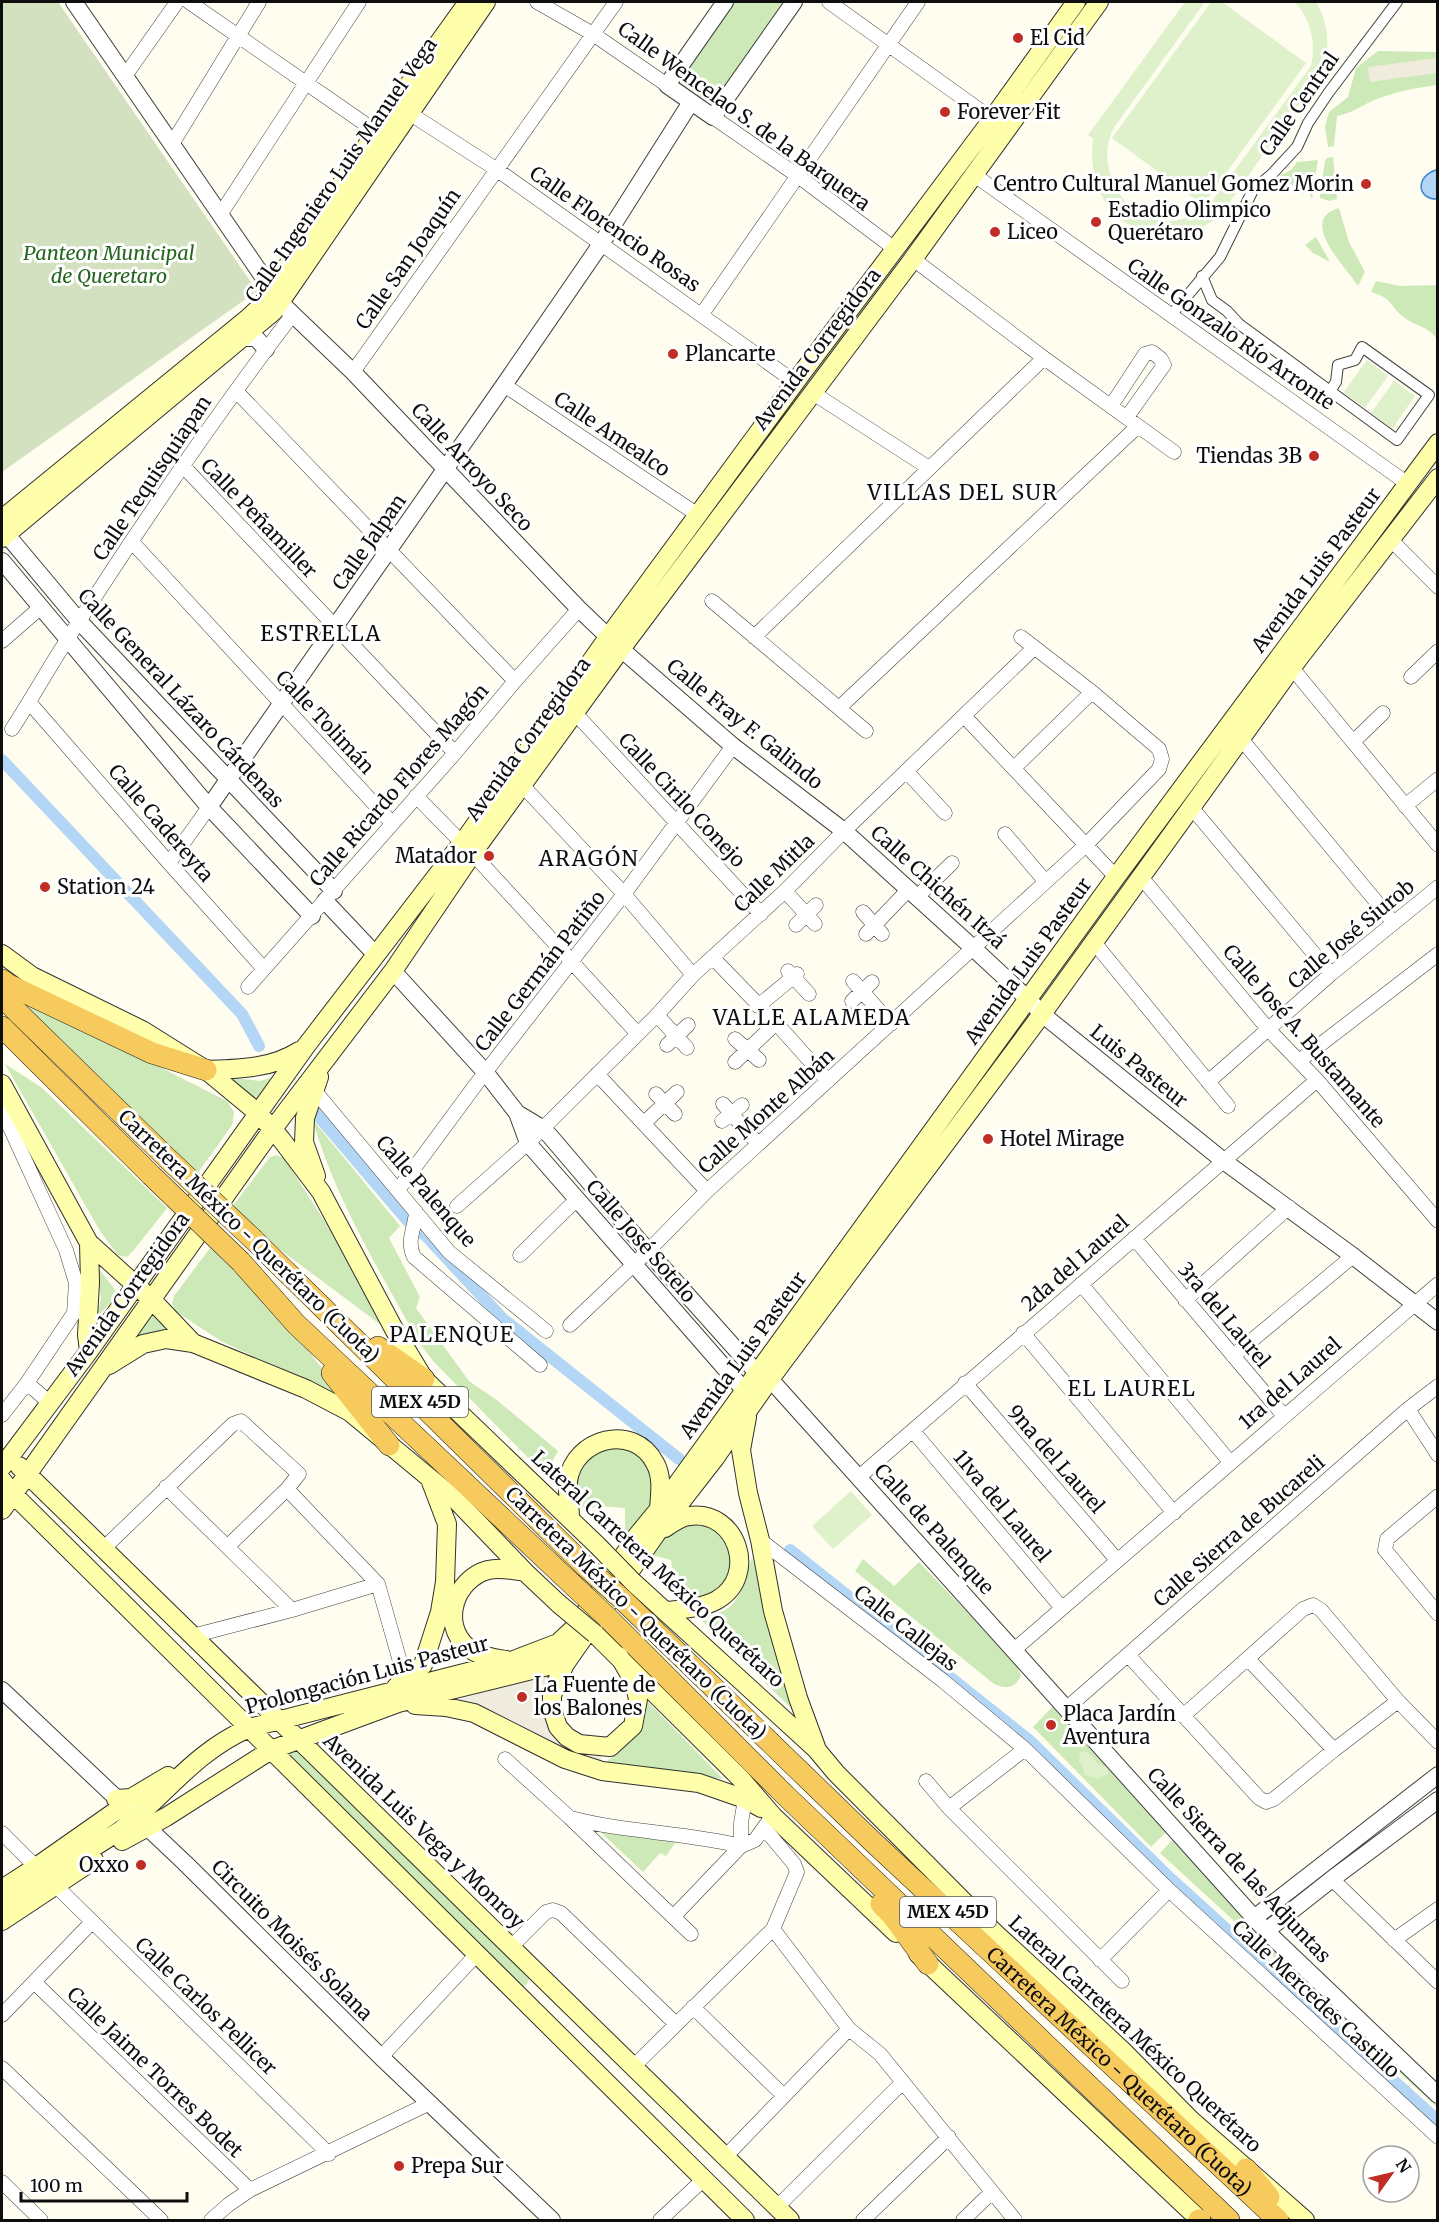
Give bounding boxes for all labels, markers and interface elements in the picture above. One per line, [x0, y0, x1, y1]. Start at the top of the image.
street label: Calle Wencelao S. de la Barquera [613, 16, 876, 216]
place label: El Cid [1030, 25, 1085, 50]
marker: El Cid [1011, 31, 1025, 45]
street label: Calle Ingeniero Luis Manuel Vega [239, 32, 442, 307]
street label: Calle Central [1253, 47, 1344, 161]
place label: Forever Fit [957, 99, 1061, 124]
marker: Forever Fit [938, 105, 952, 119]
street label: Calle Florencio Rosas [525, 160, 706, 297]
place label: Centro Cultural Manuel Gomez Morin [993, 171, 1354, 196]
marker: Centro Cultural Manuel Gomez Morin [1359, 177, 1373, 191]
street label: Calle San Joaquín [350, 183, 465, 334]
place label: Estadio Olimpico Querétaro [1108, 197, 1271, 245]
marker: Estadio Olimpico Querétaro [1089, 215, 1103, 229]
place label: Liceo [1007, 219, 1058, 244]
marker: Liceo [988, 225, 1002, 239]
park label: Panteon Municipal de Queretaro [23, 240, 195, 288]
street label: Calle Gonzalo Río Arronte [1123, 252, 1340, 415]
street label: Avenida Corregidora [747, 263, 886, 435]
place label: Plancarte [685, 341, 775, 366]
marker: Plancarte [666, 347, 680, 361]
street label: Calle Amealco [550, 386, 675, 482]
street label: Calle Tequisquiapan [87, 390, 216, 565]
street label: Calle Arroyo Seco [406, 397, 539, 537]
place label: Tiendas 3B [1196, 443, 1302, 468]
marker: Tiendas 3B [1307, 449, 1321, 463]
street label: Calle Peñamiller [196, 453, 323, 583]
district label: VILLAS DEL SUR [867, 479, 1058, 506]
street label: Avenida Luis Pasteur [1245, 482, 1386, 658]
street label: Calle Jalpan [326, 489, 411, 595]
street label: Calle General Lázaro Cárdenas [73, 583, 290, 813]
district label: ESTRELLA [260, 620, 382, 647]
street label: Avenida Corregidora [459, 652, 596, 826]
street label: Calle Fray F. Galindo [662, 653, 829, 794]
street label: Calle Tolimán [271, 665, 380, 779]
street label: Calle Ricardo Flores Magón [304, 678, 494, 891]
street label: Calle Cirilo Conejo [614, 727, 751, 872]
street label: Calle Cadereyta [104, 759, 219, 887]
street label: Calle Chichén Itzá [866, 820, 1011, 954]
street label: Calle Mitla [728, 828, 819, 917]
place label: Matador [395, 843, 477, 868]
district label: ARAGÓN [538, 845, 639, 872]
marker: Matador [482, 849, 496, 863]
street label: Avenida Luis Pasteur [958, 873, 1096, 1050]
street label: Calle José Siurob [1282, 873, 1419, 994]
place label: Station 24 [57, 874, 155, 899]
marker: Station 24 [38, 880, 52, 894]
street label: Calle Germán Patiño [469, 885, 610, 1056]
street label: Calle José A. Bustamante [1218, 939, 1391, 1132]
district label: VALLE ALAMEDA [712, 1004, 911, 1031]
street label: Luis Pasteur [1086, 1019, 1193, 1112]
street label: Calle Monte Albán [692, 1043, 839, 1178]
street label: Carretera México - Querétaro (Cuota) [113, 1104, 385, 1368]
place label: Hotel Mirage [1000, 1126, 1124, 1151]
street label: Calle Palenque [371, 1130, 482, 1252]
marker: Hotel Mirage [981, 1132, 995, 1146]
street label: Calle José Sotelo [581, 1174, 702, 1307]
street label: Avenida Corregidora [58, 1207, 195, 1381]
street label: 2da del Laurel [1016, 1209, 1133, 1316]
street label: 3ra del Laurel [1173, 1257, 1276, 1372]
street label: Avenida Luis Pasteur [673, 1267, 811, 1444]
district label: PALENQUE [389, 1321, 515, 1348]
street label: 1ra del Laurel [1233, 1331, 1346, 1434]
district label: EL LAUREL [1068, 1375, 1196, 1402]
road number: MEX 45D [372, 1387, 468, 1417]
street label: 9na del Laurel [1003, 1399, 1110, 1518]
street label: Lateral Carretera México Querétaro [527, 1445, 790, 1693]
street label: 11va del Laurel [948, 1445, 1056, 1567]
street label: Calle Sierra de Bucareli [1148, 1449, 1330, 1612]
street label: Calle de Palenque [869, 1458, 1000, 1599]
street label: Carretera México - Querétaro (Cuota) [500, 1481, 772, 1745]
street label: Calle Callejas [849, 1579, 963, 1676]
street label: Prolongación Luis Pasteur [243, 1630, 491, 1719]
place label: La Fuente de los Balones [534, 1672, 656, 1720]
marker: La Fuente de los Balones [515, 1690, 529, 1704]
place label: Placa Jardín Aventura [1062, 1701, 1176, 1749]
marker: Placa Jardín Aventura [1044, 1718, 1058, 1732]
street label: Avenida Luis Vega y Monroy [318, 1727, 530, 1934]
street label: Calle Sierra de las Adjuntas [1142, 1762, 1337, 1968]
place label: Oxxo [79, 1852, 129, 1877]
street label: Circuito Moisés Solana [207, 1854, 378, 2026]
marker: Oxxo [134, 1858, 148, 1872]
road number: MEX 45D [900, 1897, 996, 1927]
street label: Lateral Carretera México Querétaro [1004, 1910, 1267, 2158]
street label: Calle Mercedes Castillo [1227, 1914, 1406, 2083]
street label: Calle Carlos Pellicer [130, 1932, 282, 2080]
street label: Carretera México - Querétaro (Cuota) [982, 1941, 1257, 2201]
street label: Calle Jaime Torres Bodet [62, 1981, 249, 2162]
north arrow [1361, 2144, 1421, 2204]
place label: Prepa Sur [411, 2153, 504, 2178]
text: N [1392, 2155, 1415, 2177]
marker: Prepa Sur [392, 2159, 406, 2173]
scale bar [21, 2165, 188, 2203]
text: 100 m [30, 2174, 83, 2197]

